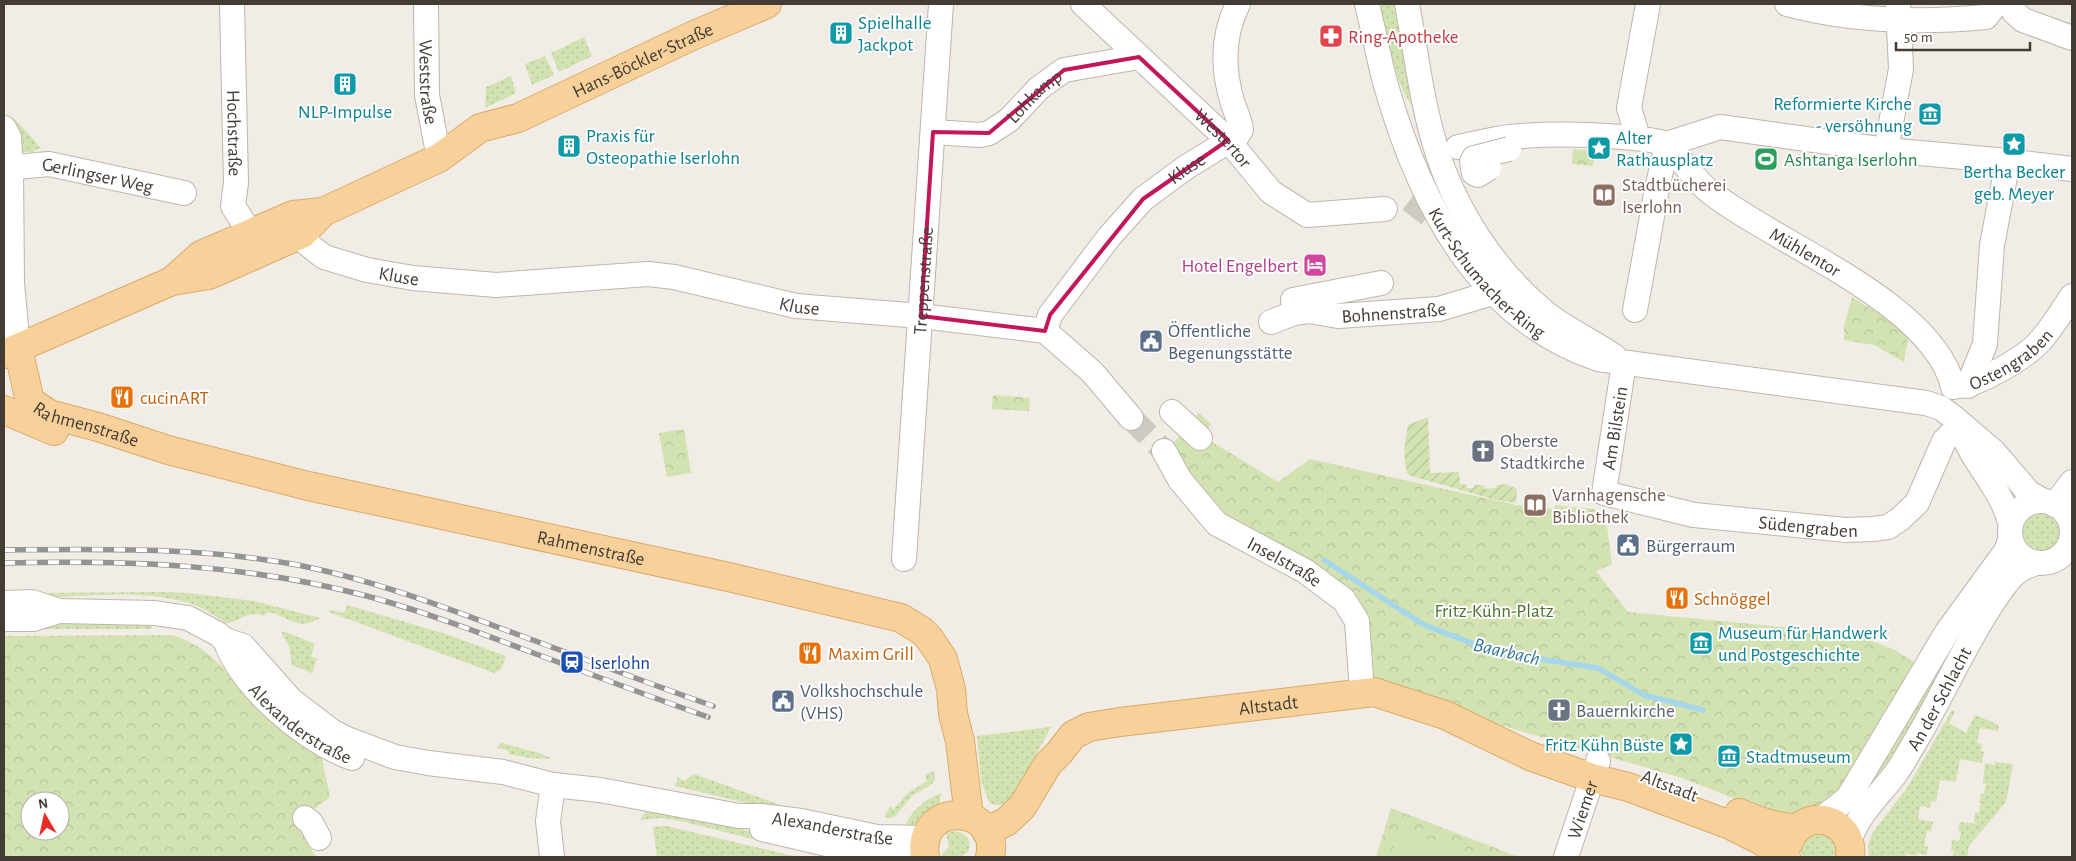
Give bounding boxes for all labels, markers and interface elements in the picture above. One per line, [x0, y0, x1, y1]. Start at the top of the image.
place label: Spielhalle Jackpot [858, 14, 932, 55]
street label: Hans-Böckler-Straße [570, 20, 716, 102]
building icon: Spielhalle Jackpot [828, 20, 854, 46]
scale bar [1896, 20, 2030, 52]
pharmacy icon: Ring-Apotheke [1318, 23, 1344, 49]
place label: Ring-Apotheke [1348, 28, 1459, 47]
text: 50 m [1904, 30, 1933, 45]
street label: Weststraße [415, 39, 440, 126]
street label: Lohkamp [1004, 67, 1066, 127]
building icon: NLP-Impulse [332, 71, 358, 97]
street label: Hochstraße [223, 90, 244, 176]
place label: Reformierte Kirche - versöhnung [1773, 95, 1913, 136]
museum icon: Reformierte Kirche - versöhnung [1917, 101, 1943, 127]
place label: NLP-Impulse [298, 103, 392, 122]
street label: Westertor [1190, 106, 1255, 172]
place label: Praxis für Osteopathie Iserlohn [586, 127, 740, 168]
place label: Alter Rathausplatz [1616, 129, 1714, 170]
place icon: Bertha Becker geb. Meyer [2001, 131, 2027, 157]
building icon: Praxis für Osteopathie Iserlohn [556, 133, 582, 159]
place icon: Alter Rathausplatz [1586, 135, 1612, 161]
sports icon: Ashtanga Iserlohn [1753, 146, 1779, 172]
street label: Kluse [1165, 150, 1209, 188]
place label: Ashtanga Iserlohn [1784, 151, 1917, 170]
street label: Gerlingser Weg [41, 156, 156, 197]
place label: Bertha Becker geb. Meyer [1963, 163, 2065, 204]
place label: Stadtbücherei Iserlohn [1622, 176, 1727, 217]
library icon: Stadtbücherei Iserlohn [1591, 182, 1617, 208]
street label: Kurt-Schumacher-Ring [1424, 205, 1549, 343]
street label: Mühlentor [1766, 225, 1844, 281]
street label: Treppenstraße [911, 226, 937, 335]
hotel icon: Hotel Engelbert [1302, 252, 1328, 278]
place label: Hotel Engelbert [1181, 257, 1298, 276]
street label: Kluse [377, 264, 420, 289]
street label: Kluse [777, 294, 820, 319]
street label: Bohnenstraße [1341, 299, 1449, 327]
place label: Öffentliche Begenungsstätte [1168, 321, 1292, 363]
street label: Ostengraben [1967, 326, 2057, 394]
public building icon: Öffentliche Begenungsstätte [1138, 328, 1164, 354]
restaurant icon: cucinART [109, 384, 135, 410]
street label: Am Bilstein [1599, 385, 1631, 472]
place label: cucinART [140, 389, 209, 408]
street label: Rahmenstraße [29, 398, 141, 451]
place label: Oberste Stadtkirche [1500, 432, 1585, 473]
church icon: Oberste Stadtkirche [1470, 438, 1496, 464]
place label: Varnhagensche Bibliothek [1552, 486, 1666, 527]
library icon: Varnhagensche Bibliothek [1522, 492, 1548, 518]
street label: Südengraben [1758, 513, 1858, 541]
street label: Rahmenstraße [535, 528, 646, 570]
public building icon: Bürgerraum [1615, 532, 1641, 558]
street label: Inselstraße [1244, 534, 1325, 591]
place label: Bürgerraum [1646, 537, 1735, 556]
restaurant icon: Schnöggel [1664, 585, 1690, 611]
place label: Schnöggel [1694, 590, 1771, 609]
park label: Fritz-Kühn-Platz [1434, 602, 1554, 621]
place label: Museum für Handwerk und Postgeschichte [1718, 624, 1888, 665]
museum icon: Museum für Handwerk und Postgeschichte [1688, 630, 1714, 656]
water label: Baarbach [1471, 635, 1542, 669]
restaurant icon: Maxim Grill [797, 640, 823, 666]
street label: An der Schlacht [1904, 644, 1975, 754]
place label: Maxim Grill [828, 645, 914, 664]
station icon: Iserlohn [559, 649, 585, 675]
place label: Iserlohn [590, 654, 650, 673]
street label: Alexanderstraße [245, 680, 354, 768]
place label: Volkshochschule (VHS) [800, 682, 923, 723]
public building icon: Volkshochschule (VHS) [770, 688, 796, 714]
street label: Altstadt [1238, 693, 1299, 719]
church icon: Bauernkirche [1546, 697, 1572, 723]
place label: Bauernkirche [1576, 702, 1675, 721]
place icon: Fritz Kühn Büste [1668, 731, 1694, 757]
place label: Fritz Kühn Büste [1545, 736, 1664, 755]
museum icon: Stadtmuseum [1716, 743, 1742, 769]
place label: Stadtmuseum [1746, 748, 1851, 767]
street label: Altstadt [1638, 767, 1701, 806]
street label: Wiemer [1565, 778, 1602, 842]
north arrow [20, 791, 70, 841]
text: N [37, 796, 49, 812]
street label: Alexanderstraße [771, 809, 893, 848]

